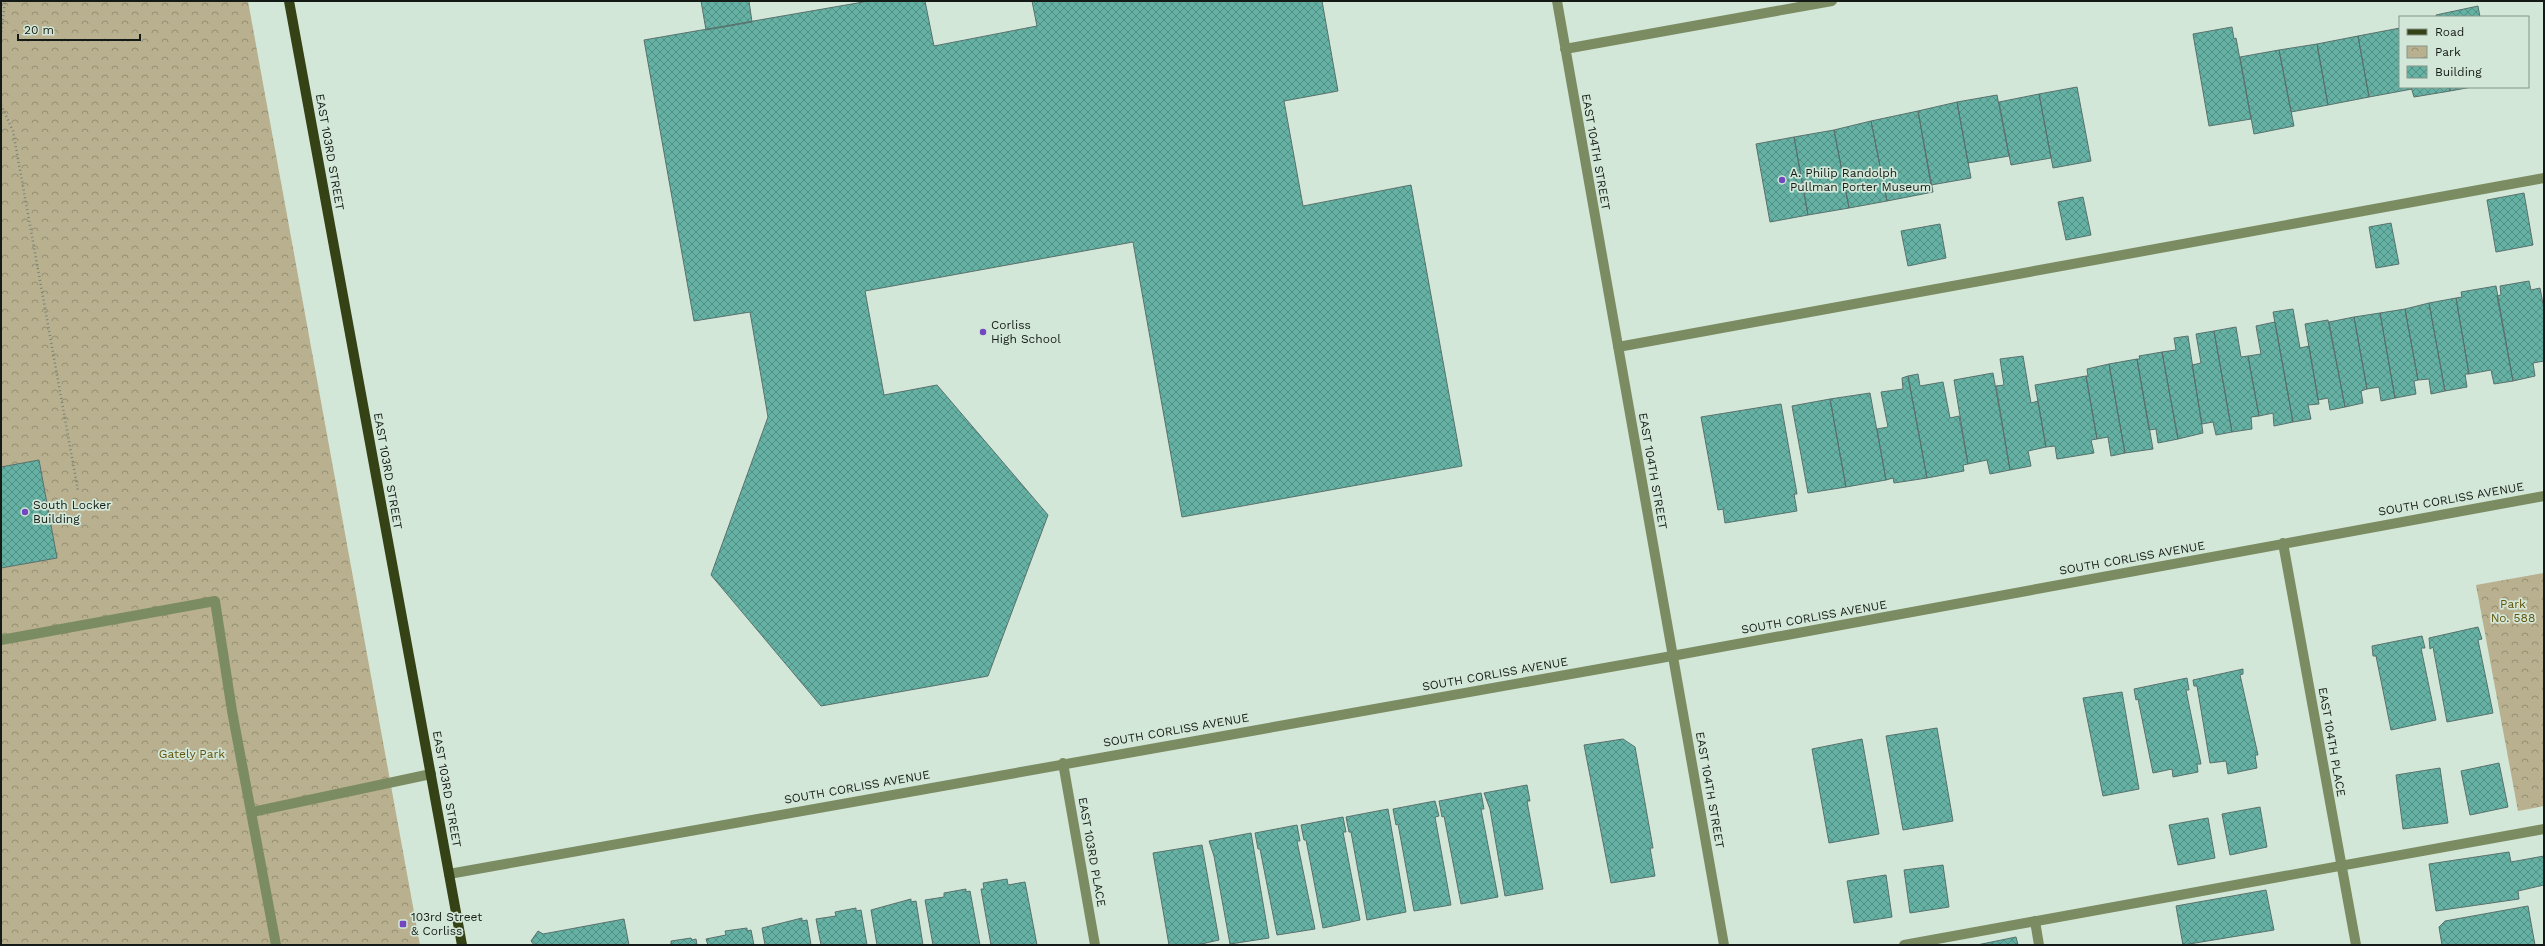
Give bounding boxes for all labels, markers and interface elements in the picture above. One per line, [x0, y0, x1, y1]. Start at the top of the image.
scale bar [18, 16, 140, 42]
legend [2399, 16, 2529, 88]
text: 20 m [24, 23, 54, 37]
text: Road [2435, 25, 2464, 39]
text: Park [2435, 45, 2461, 59]
text: Building [2435, 65, 2482, 79]
street label: EAST 103RD STREET [313, 93, 347, 211]
street label: EAST 104TH STREET [1579, 93, 1613, 211]
place label: A. Philip Randolph Pullman Porter Museum [1790, 166, 1931, 194]
marker: A. Philip Randolph Pullman Porter Museum [1777, 175, 1787, 185]
place label: Corliss High School [991, 318, 1061, 346]
marker: Corliss High School [978, 327, 988, 337]
street label: EAST 103RD STREET [371, 412, 405, 530]
street label: EAST 104TH STREET [1636, 412, 1670, 530]
street label: SOUTH CORLISS AVENUE [2377, 479, 2525, 519]
place label: South Locker Building [33, 498, 111, 526]
marker: South Locker Building [20, 507, 30, 517]
street label: SOUTH CORLISS AVENUE [2058, 538, 2206, 578]
street label: SOUTH CORLISS AVENUE [1740, 597, 1888, 637]
park label: Park No. 588 [2491, 597, 2535, 625]
street label: SOUTH CORLISS AVENUE [1421, 654, 1569, 694]
street label: EAST 104TH PLACE [2315, 686, 2349, 798]
street label: SOUTH CORLISS AVENUE [1102, 710, 1250, 750]
street label: EAST 103RD STREET [430, 730, 464, 848]
street label: EAST 104TH STREET [1693, 731, 1727, 849]
park label: Gately Park [159, 747, 225, 761]
street label: SOUTH CORLISS AVENUE [783, 767, 931, 807]
street label: EAST 103RD PLACE [1075, 796, 1109, 908]
place label: 103rd Street & Corliss [411, 910, 482, 938]
marker: 103rd Street & Corliss [398, 919, 408, 929]

